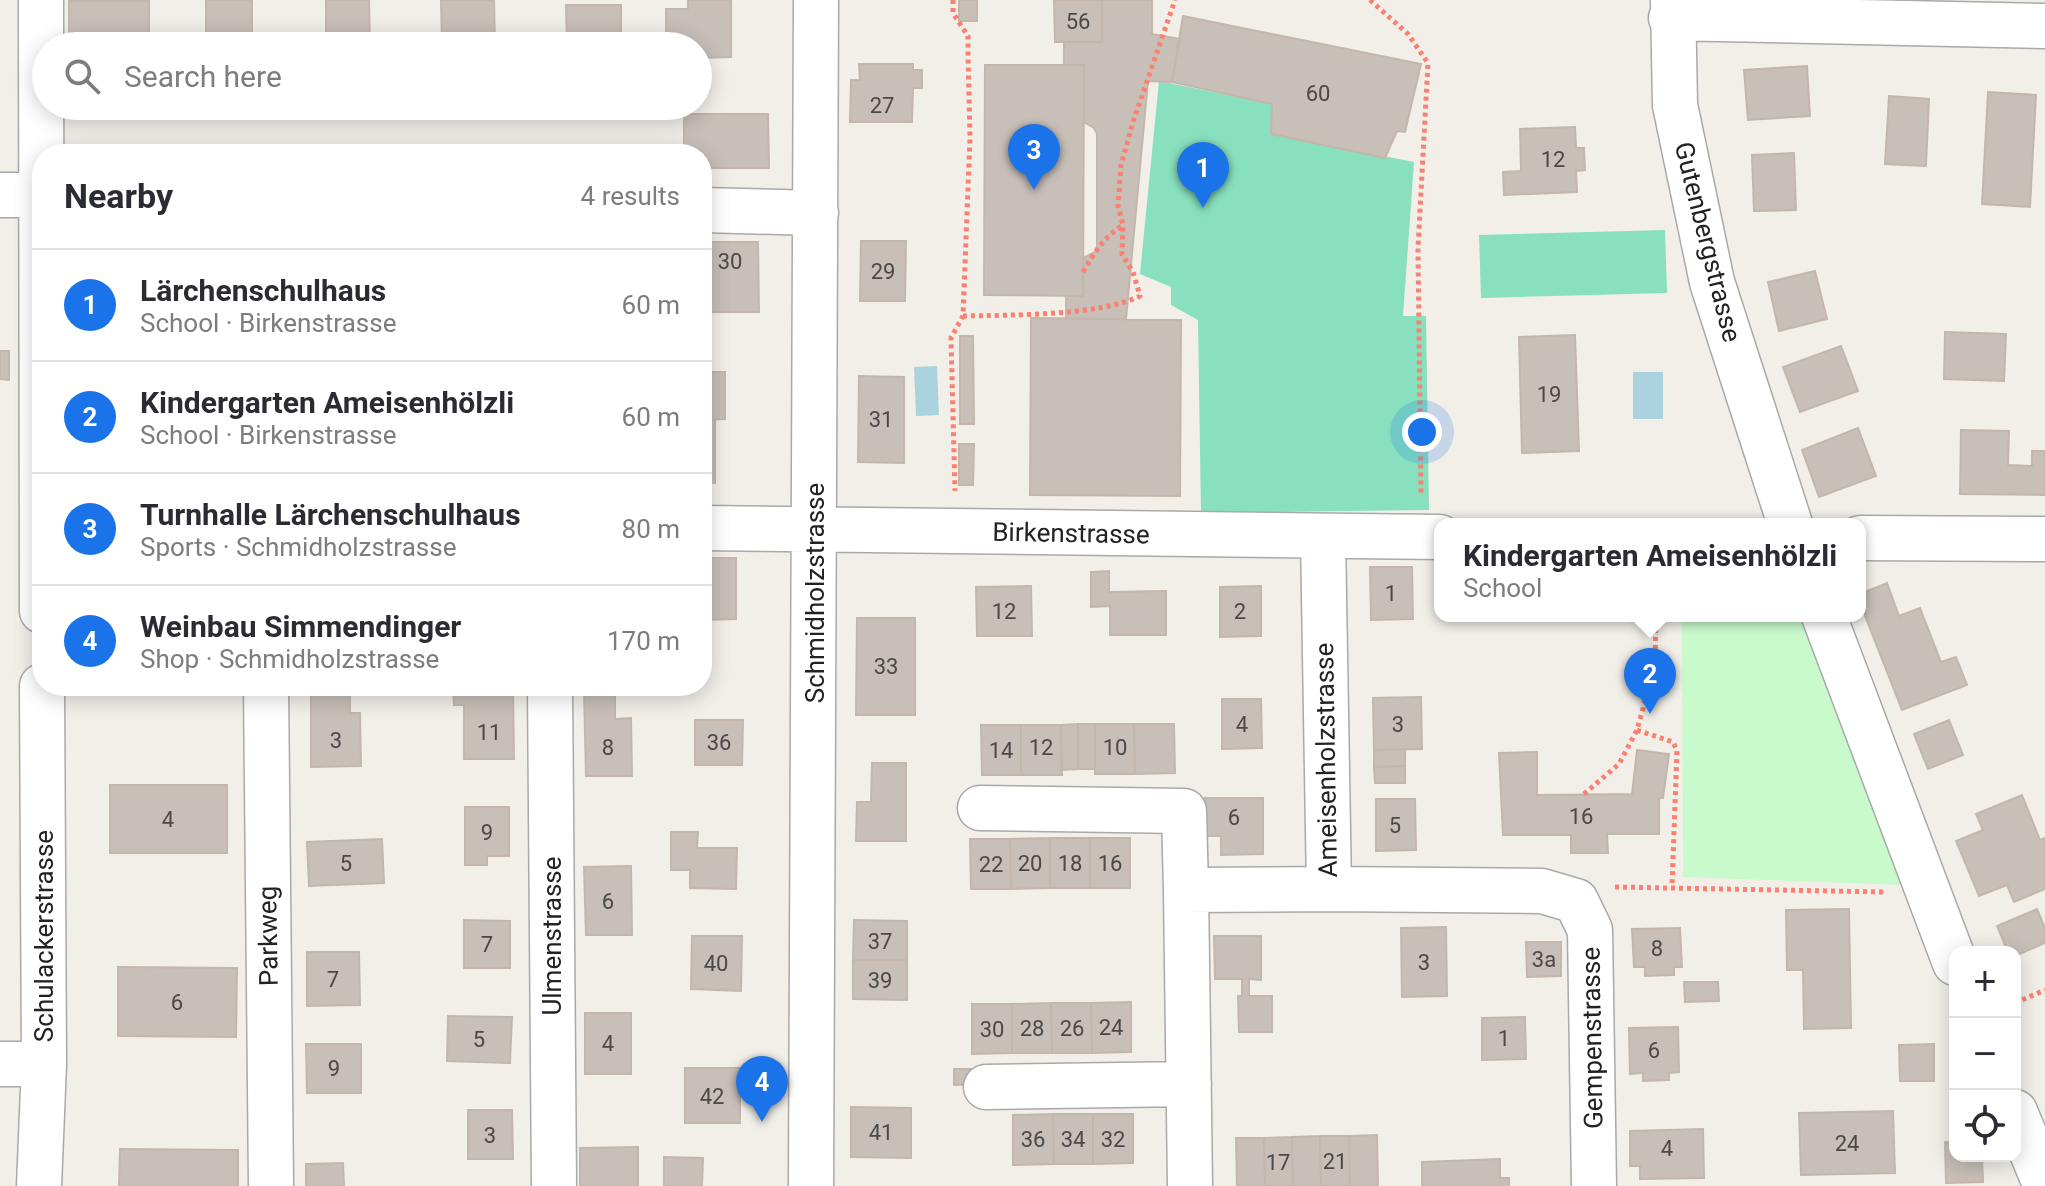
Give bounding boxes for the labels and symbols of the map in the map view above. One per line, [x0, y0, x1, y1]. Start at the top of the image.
house number: 56 [1066, 9, 1090, 34]
house number: 60 [1306, 81, 1330, 106]
house number: 27 [870, 93, 894, 118]
pin: 3 [1008, 124, 1060, 190]
street label: Gutenbergstrasse [1669, 139, 1747, 345]
pin: 1 [1177, 142, 1229, 208]
house number: 12 [1541, 147, 1565, 172]
house number: 30 [718, 249, 742, 274]
house number: 29 [871, 259, 895, 284]
house number: 19 [1537, 382, 1561, 407]
house number: 31 [869, 407, 893, 432]
your location [1402, 412, 1442, 452]
street label: Schmidholzstrasse [800, 483, 830, 703]
street label: Birkenstrasse [992, 517, 1150, 549]
house number: 1 [1385, 581, 1397, 606]
house number: 12 [992, 599, 1016, 624]
house number: 2 [1234, 599, 1246, 624]
street label: Ameisenholzstrasse [1309, 642, 1343, 878]
pin: 2 [1624, 648, 1676, 714]
house number: 33 [874, 654, 898, 679]
house number: 4 [1236, 712, 1248, 737]
house number: 3 [1392, 712, 1404, 737]
house number: 11 [477, 720, 501, 745]
house number: 3 [330, 728, 342, 753]
house number: 36 [707, 730, 731, 755]
house number: 8 [602, 735, 614, 760]
house number: 12 [1029, 735, 1053, 760]
house number: 10 [1103, 735, 1127, 760]
house number: 14 [989, 738, 1013, 763]
house number: 16 [1569, 804, 1593, 829]
house number: 6 [1228, 805, 1240, 830]
house number: 4 [162, 807, 174, 832]
house number: 5 [1389, 813, 1401, 838]
house number: 9 [481, 820, 493, 845]
street label: Schulackerstrasse [29, 830, 59, 1042]
house number: 5 [340, 851, 352, 876]
house number: 20 [1018, 851, 1042, 876]
house number: 18 [1058, 851, 1082, 876]
house number: 16 [1098, 851, 1122, 876]
house number: 22 [979, 852, 1003, 877]
street label: Ulmenstrasse [537, 856, 567, 1016]
street label: Parkweg [252, 886, 284, 986]
house number: 6 [602, 889, 614, 914]
house number: 37 [868, 929, 892, 954]
house number: 7 [481, 932, 493, 957]
house number: 8 [1651, 936, 1663, 961]
house number: 3a [1532, 947, 1556, 972]
street label: Gempenstrasse [1575, 947, 1609, 1129]
house number: 3 [1418, 950, 1430, 975]
house number: 40 [704, 951, 728, 976]
house number: 7 [327, 967, 339, 992]
house number: 39 [868, 968, 892, 993]
house number: 6 [171, 990, 183, 1015]
house number: 24 [1099, 1015, 1123, 1040]
house number: 28 [1020, 1016, 1044, 1041]
house number: 26 [1060, 1016, 1084, 1041]
house number: 30 [980, 1017, 1004, 1042]
house number: 1 [1498, 1026, 1510, 1051]
house number: 5 [473, 1027, 485, 1052]
house number: 4 [602, 1031, 614, 1056]
house number: 6 [1648, 1038, 1660, 1063]
house number: 9 [328, 1056, 340, 1081]
pin: 4 [736, 1056, 788, 1122]
house number: 42 [700, 1084, 724, 1109]
house number: 41 [869, 1120, 893, 1145]
house number: 3 [484, 1123, 496, 1148]
house number: 36 [1021, 1127, 1045, 1152]
house number: 34 [1061, 1127, 1085, 1152]
house number: 32 [1101, 1127, 1125, 1152]
house number: 24 [1835, 1131, 1859, 1156]
house number: 4 [1661, 1136, 1673, 1161]
house number: 21 [1323, 1149, 1347, 1174]
house number: 17 [1266, 1150, 1290, 1175]

